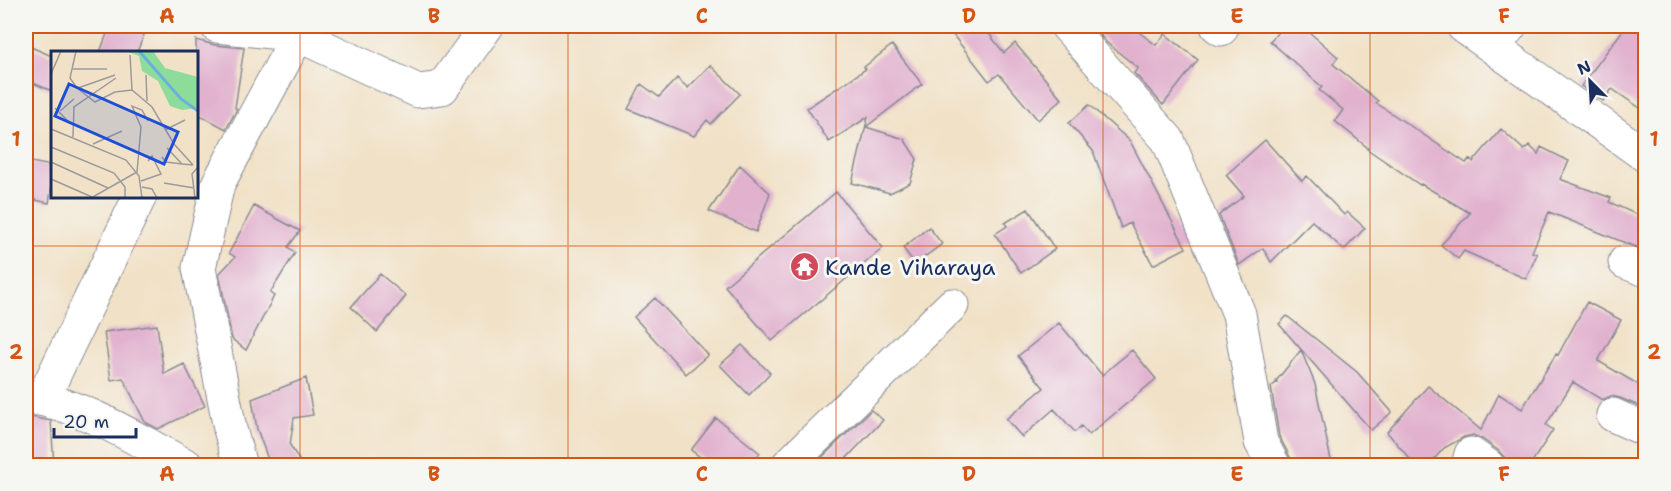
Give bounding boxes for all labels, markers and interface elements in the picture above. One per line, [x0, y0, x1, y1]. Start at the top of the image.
text: A [159, 3, 175, 29]
text: B [428, 3, 440, 29]
text: C [696, 3, 708, 29]
text: D [962, 3, 976, 29]
text: E [1230, 3, 1244, 29]
text: F [1498, 3, 1510, 29]
inset map [51, 51, 198, 198]
north arrow [1560, 51, 1620, 111]
text: N [1574, 56, 1594, 80]
text: 1 [11, 126, 21, 152]
text: 1 [1649, 126, 1659, 152]
temple icon: Kande Viharaya [788, 251, 820, 283]
place label: Kande Viharaya [825, 253, 996, 282]
text: 2 [9, 339, 23, 365]
text: 2 [1647, 339, 1661, 365]
scale bar [54, 401, 136, 439]
text: 20 m [63, 410, 109, 434]
text: A [159, 461, 175, 487]
text: B [428, 461, 440, 487]
text: C [696, 461, 708, 487]
text: D [962, 461, 976, 487]
text: E [1230, 461, 1244, 487]
text: F [1498, 461, 1510, 487]

